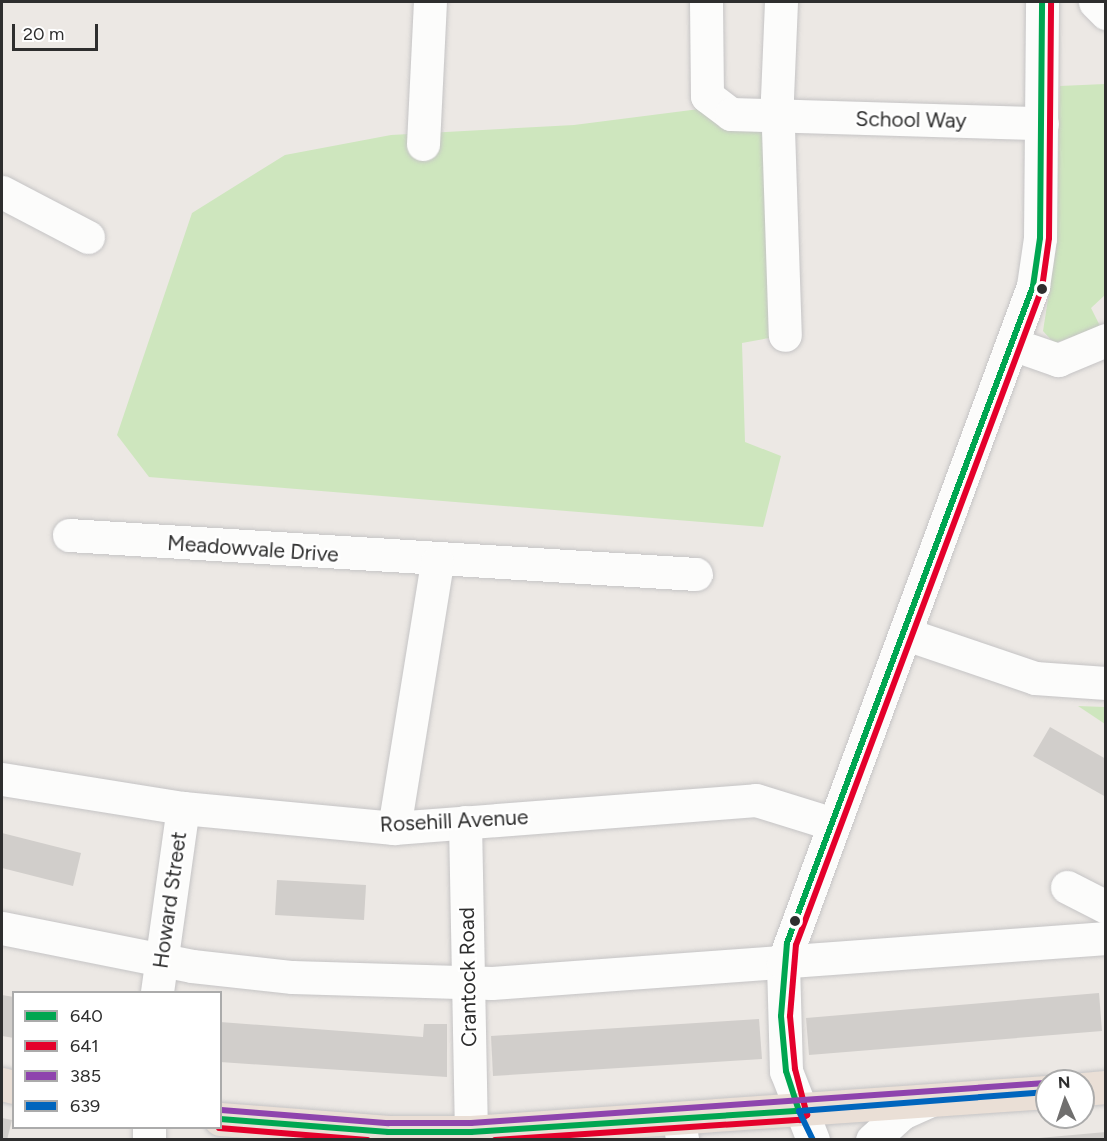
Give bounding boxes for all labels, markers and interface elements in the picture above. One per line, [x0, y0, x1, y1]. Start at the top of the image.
scale bar [15, 12, 100, 50]
text: 20 m [23, 23, 64, 45]
street label: School Way [855, 106, 967, 134]
unlabelled marker [1036, 283, 1048, 295]
street label: Meadowvale Drive [166, 530, 340, 568]
street label: Rosehill Avenue [379, 805, 529, 837]
street label: Howard Street [148, 830, 192, 970]
street label: Crantock Road [454, 907, 482, 1047]
unlabelled marker [789, 915, 801, 927]
legend [12, 991, 222, 1129]
text: 640 [70, 1005, 103, 1027]
text: 641 [70, 1035, 99, 1057]
text: 385 [70, 1065, 101, 1087]
north arrow [1035, 1069, 1095, 1129]
text: N [1057, 1073, 1071, 1092]
text: 639 [70, 1095, 100, 1117]

